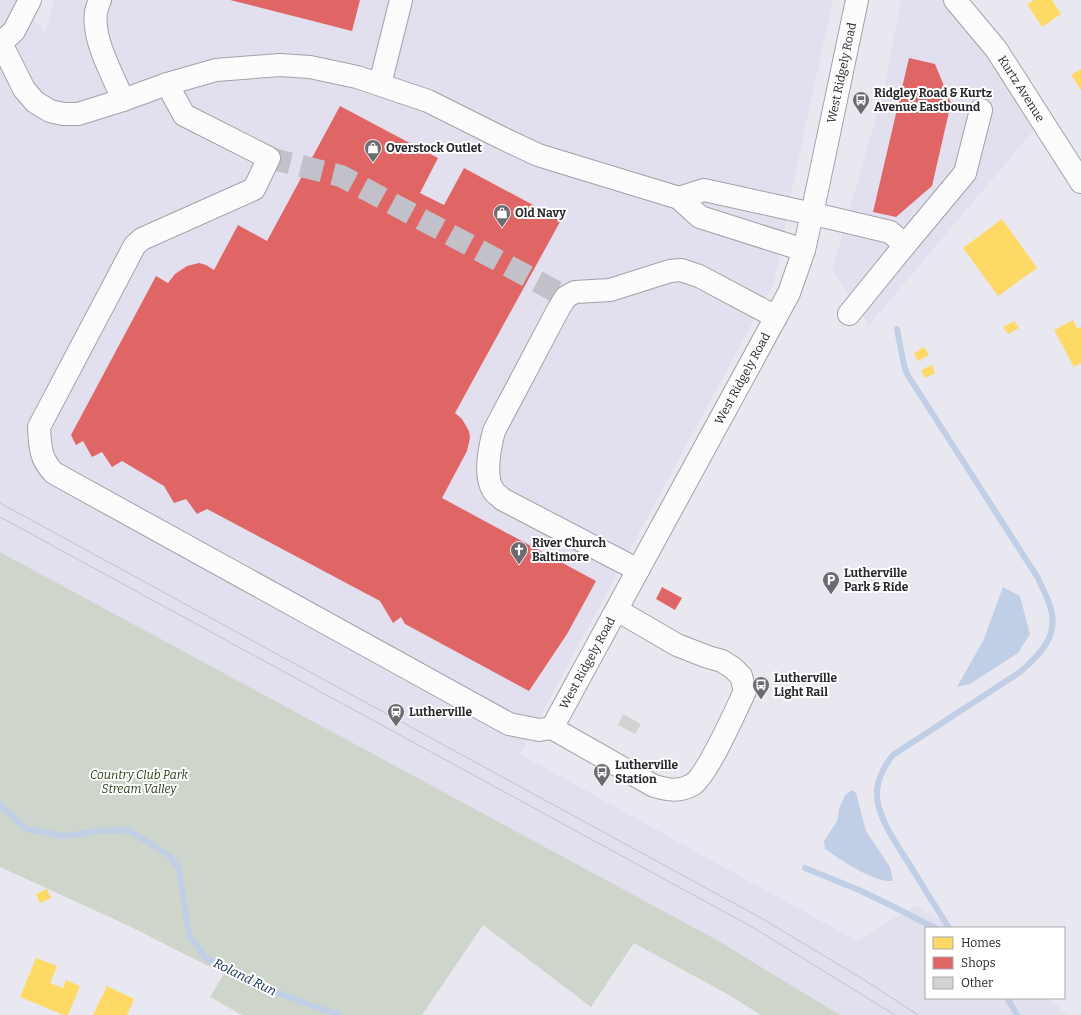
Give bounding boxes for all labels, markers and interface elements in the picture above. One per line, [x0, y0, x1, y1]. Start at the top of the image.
street label: West Ridgely Road [824, 21, 859, 124]
street label: Kurtz Avenue [995, 53, 1048, 124]
place label: Ridgley Road & Kurtz Avenue Eastbound [874, 86, 992, 114]
bus stop icon: Ridgley Road & Kurtz Avenue Eastbound [851, 90, 871, 115]
shop icon: Overstock Outlet [363, 138, 383, 163]
place label: Overstock Outlet [386, 141, 482, 155]
shop icon: Old Navy [492, 203, 512, 228]
place label: Old Navy [515, 206, 566, 220]
street label: West Ridgely Road [712, 330, 773, 427]
place label: River Church Baltimore [532, 536, 606, 564]
church icon: River Church Baltimore [509, 540, 529, 565]
place label: Lutherville Park & Ride [844, 566, 909, 594]
parking icon: Lutherville Park & Ride [821, 570, 841, 595]
street label: West Ridgely Road [557, 615, 618, 711]
place label: Lutherville Light Rail [774, 671, 838, 699]
bus stop icon: Lutherville Light Rail [751, 675, 771, 700]
station icon: Lutherville [386, 702, 406, 727]
place label: Lutherville [409, 705, 473, 719]
place label: Lutherville Station [615, 758, 679, 786]
bus stop icon: Lutherville Station [592, 762, 612, 787]
park label: Country Club Park Stream Valley [90, 768, 188, 796]
legend [925, 927, 1065, 999]
text: Homes [961, 936, 1001, 950]
water label: Roland Run [211, 955, 279, 999]
text: Shops [961, 956, 996, 970]
text: Other [961, 976, 994, 990]

